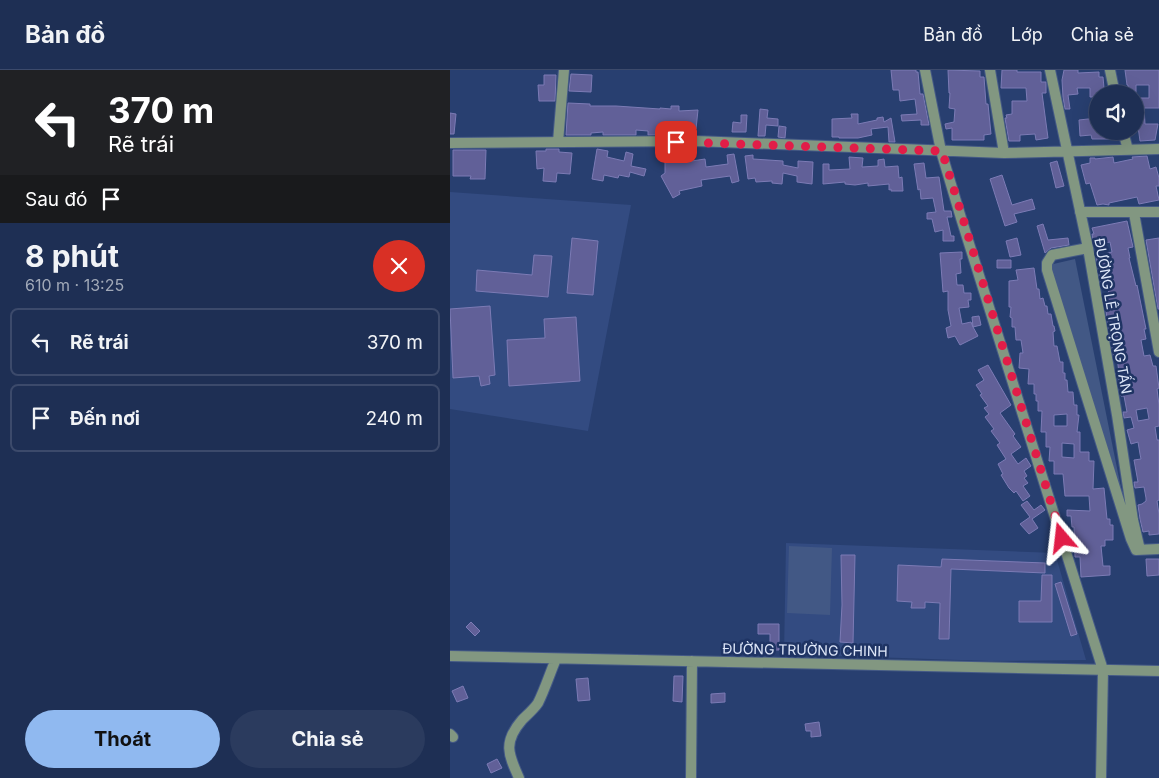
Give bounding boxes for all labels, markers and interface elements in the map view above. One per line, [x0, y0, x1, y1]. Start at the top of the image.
text: Bản đồ [25, 20, 105, 49]
text: Bản đồ [923, 24, 983, 45]
text: Lớp [1011, 24, 1043, 45]
text: Chia sẻ [1071, 24, 1134, 45]
map controls [1089, 85, 1144, 140]
button: sound [1089, 85, 1144, 140]
text: 370 m [108, 89, 214, 131]
icon: left [25, 90, 90, 155]
pin [655, 121, 697, 163]
icon: arrive [662, 128, 690, 156]
text: Rẽ trái [108, 131, 174, 157]
icon: arrive [97, 185, 125, 213]
text: Sau đó [25, 188, 87, 211]
street label: ĐƯỜNG LÊ TRỌNG TẤN [1091, 236, 1139, 395]
text: 8 phút [25, 238, 119, 274]
button: close [373, 240, 425, 292]
text: 610 m · 13:25 [25, 275, 124, 295]
icon: left [27, 328, 55, 356]
text: Rẽ trái [70, 331, 129, 354]
text: 370 m [367, 331, 423, 354]
icon: arrive [27, 404, 55, 432]
text: Đến nơi [70, 407, 140, 430]
text: 240 m [365, 407, 423, 430]
position arrow [1035, 511, 1087, 563]
street label: ĐƯỜNG TRƯỜNG CHINH [722, 640, 888, 659]
button: Thoát [25, 710, 220, 768]
button: Chia sẻ [230, 710, 425, 768]

